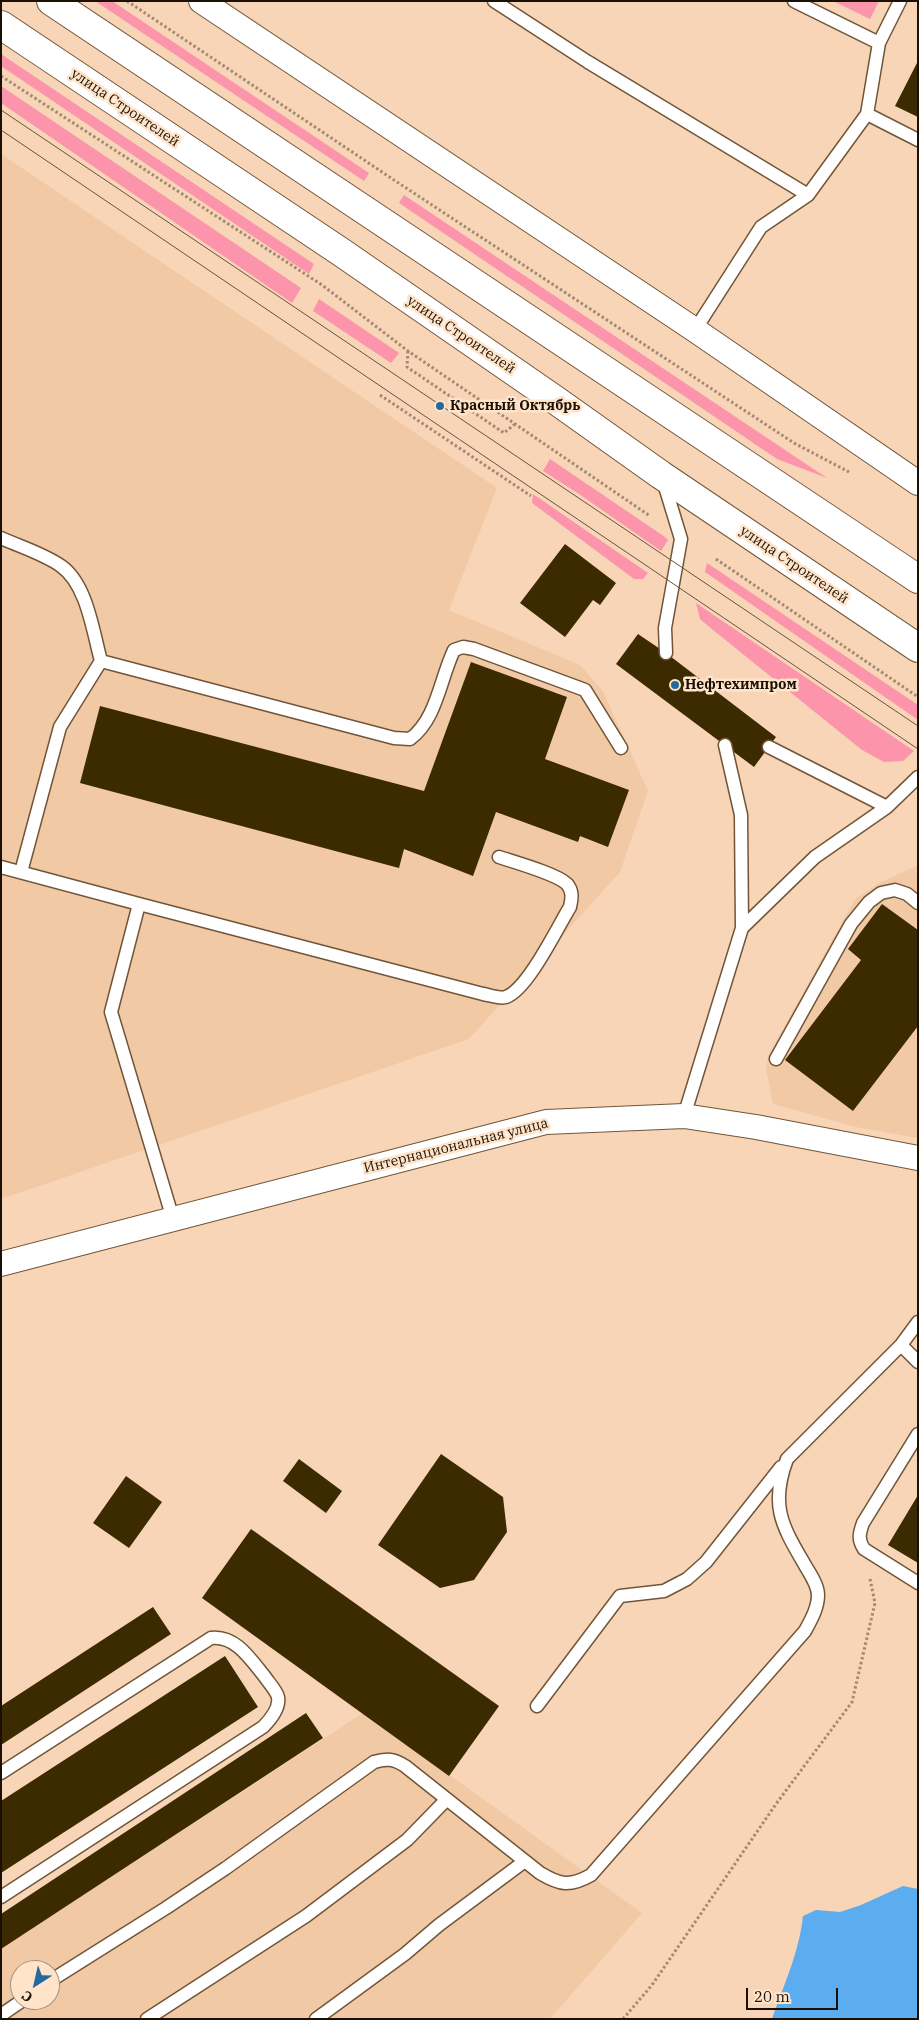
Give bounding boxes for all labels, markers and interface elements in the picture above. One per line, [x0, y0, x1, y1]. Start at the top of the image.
street label: улица Строителей [68, 66, 182, 150]
street label: улица Строителей [404, 293, 518, 377]
place label: Красный Октябрь [450, 398, 580, 414]
marker: Красный Октябрь [434, 400, 446, 412]
street label: улица Строителей [737, 523, 851, 607]
place label: Нефтехимпром [685, 677, 797, 693]
marker: Нефтехимпром [669, 679, 681, 691]
street label: Интернациональная улица [362, 1115, 550, 1177]
north arrow [10, 1960, 60, 2010]
scale bar [749, 1978, 842, 2010]
text: С [18, 1986, 36, 2007]
text: 20 m [754, 1987, 790, 2006]

